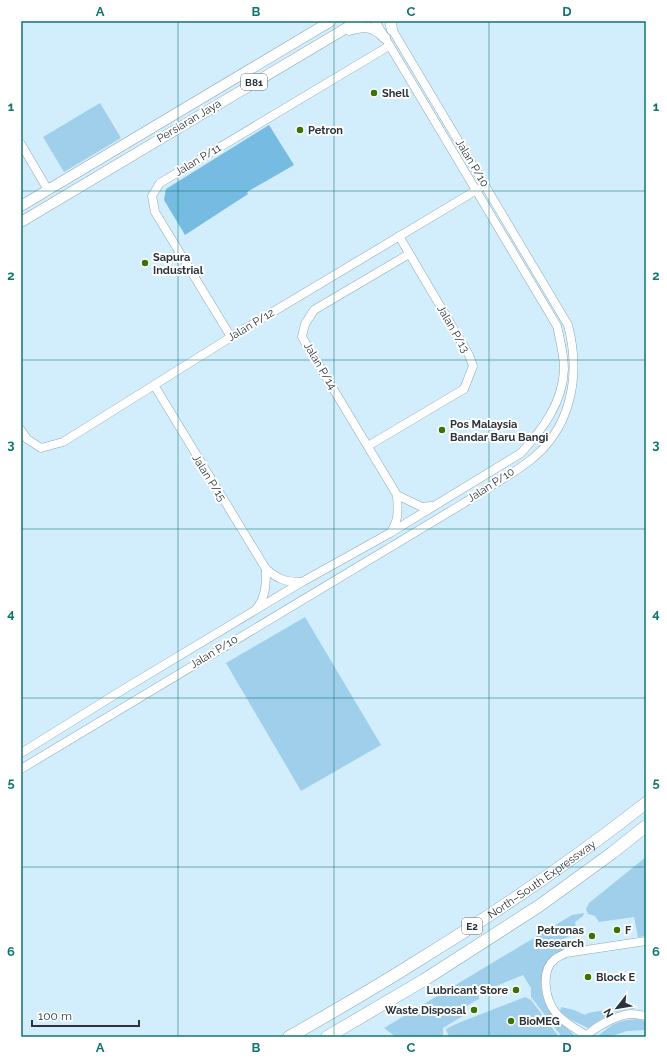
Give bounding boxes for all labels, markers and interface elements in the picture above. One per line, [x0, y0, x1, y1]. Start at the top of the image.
text: A [96, 4, 105, 19]
text: B [252, 4, 261, 19]
text: C [407, 4, 416, 19]
text: D [562, 4, 572, 19]
road number: B81 [241, 74, 267, 90]
place label: Shell [382, 87, 409, 100]
marker: Shell [369, 88, 379, 98]
street label: Persiaran Jaya [155, 97, 223, 145]
text: 1 [8, 99, 15, 114]
text: 1 [653, 99, 660, 114]
place label: Petron [308, 124, 343, 137]
marker: Petron [295, 125, 305, 135]
street label: Jalan P/10 [453, 137, 491, 189]
street label: Jalan P/11 [173, 141, 224, 179]
place label: Sapura Industrial [153, 251, 204, 277]
marker: Sapura Industrial [140, 258, 150, 268]
text: 2 [7, 268, 15, 283]
text: 2 [652, 268, 660, 283]
street label: Jalan P/13 [434, 303, 472, 355]
street label: Jalan P/12 [225, 306, 277, 344]
street label: Jalan P/14 [301, 340, 339, 392]
place label: Pos Malaysia Bandar Baru Bangi [450, 418, 548, 444]
marker: Pos Malaysia Bandar Baru Bangi [437, 425, 447, 435]
text: 3 [7, 437, 15, 452]
text: 3 [652, 437, 660, 452]
street label: Jalan P/15 [190, 452, 228, 504]
street label: Jalan P/10 [465, 465, 517, 505]
text: 4 [7, 606, 15, 621]
text: 4 [652, 606, 660, 621]
street label: Jalan P/10 [188, 633, 240, 671]
text: 5 [7, 775, 15, 790]
text: 5 [652, 775, 660, 790]
street label: North–South Expressway [485, 837, 598, 921]
road number: E2 [462, 918, 482, 934]
place label: Petronas Research [535, 924, 585, 950]
place label: F [625, 924, 632, 937]
marker: F [612, 925, 622, 935]
marker: Petronas Research [587, 931, 597, 941]
text: 6 [7, 944, 15, 959]
text: 6 [652, 944, 660, 959]
place label: Block E [596, 971, 636, 984]
marker: Block E [583, 972, 593, 982]
place label: Lubricant Store [427, 984, 508, 997]
marker: Lubricant Store [511, 985, 521, 995]
north arrow [597, 988, 637, 1028]
scale bar [32, 1002, 139, 1028]
place label: Waste Disposal [385, 1004, 467, 1017]
marker: Waste Disposal [469, 1005, 479, 1015]
text: N [601, 1006, 617, 1020]
text: 100 m [38, 1009, 72, 1023]
place label: BioMEG [519, 1015, 560, 1028]
marker: BioMEG [506, 1016, 516, 1026]
text: A [96, 1040, 105, 1055]
text: B [252, 1040, 261, 1055]
text: C [407, 1040, 416, 1055]
text: D [562, 1040, 572, 1055]

